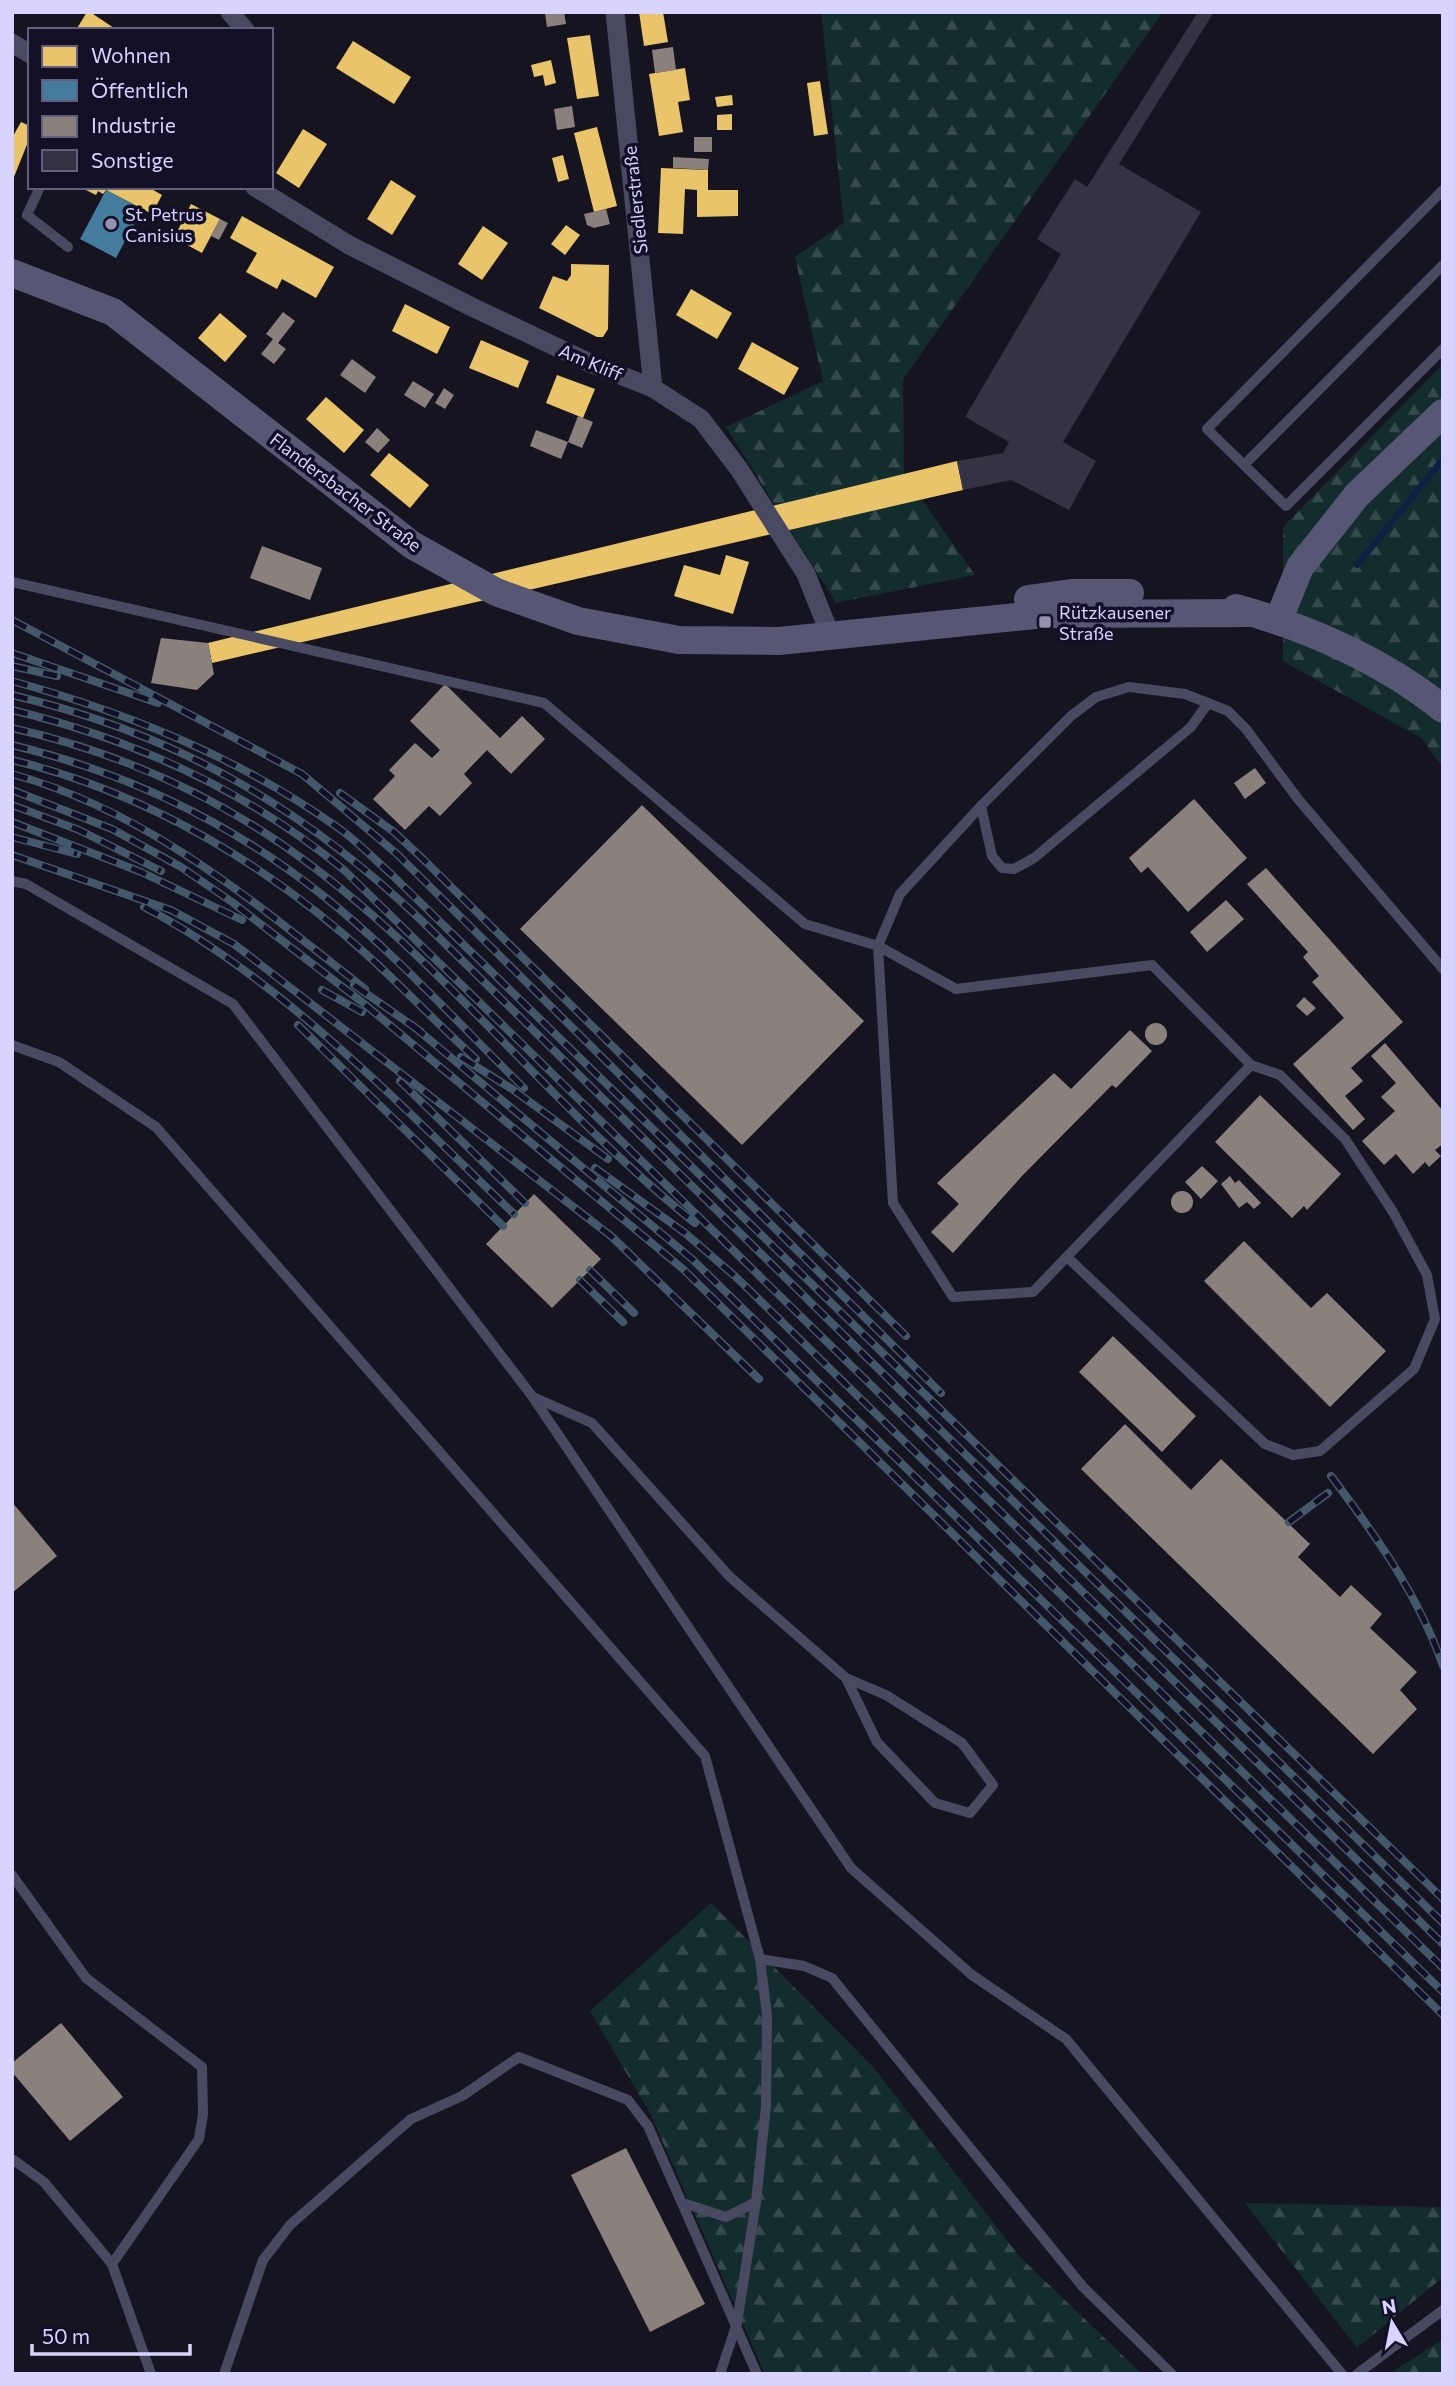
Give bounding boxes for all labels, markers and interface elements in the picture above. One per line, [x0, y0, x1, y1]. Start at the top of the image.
legend [28, 28, 273, 189]
text: Wohnen [91, 42, 171, 67]
text: Öffentlich [91, 77, 189, 102]
text: Industrie [91, 112, 176, 137]
street label: Siedlerstraße [618, 145, 652, 255]
text: Sonstige [91, 147, 174, 172]
place label: St. Petrus Canisius [125, 203, 204, 246]
marker: St. Petrus Canisius [103, 216, 119, 232]
street label: Am Kliff [556, 339, 626, 385]
street label: Flandersbacher Straße [266, 428, 426, 556]
place label: Rützkausener Straße [1059, 601, 1171, 644]
marker: Rützkausener Straße [1037, 614, 1053, 630]
north arrow [1357, 2288, 1427, 2358]
text: N [1380, 2293, 1398, 2318]
scale bar [32, 2312, 189, 2356]
text: 50 m [42, 2323, 90, 2348]

